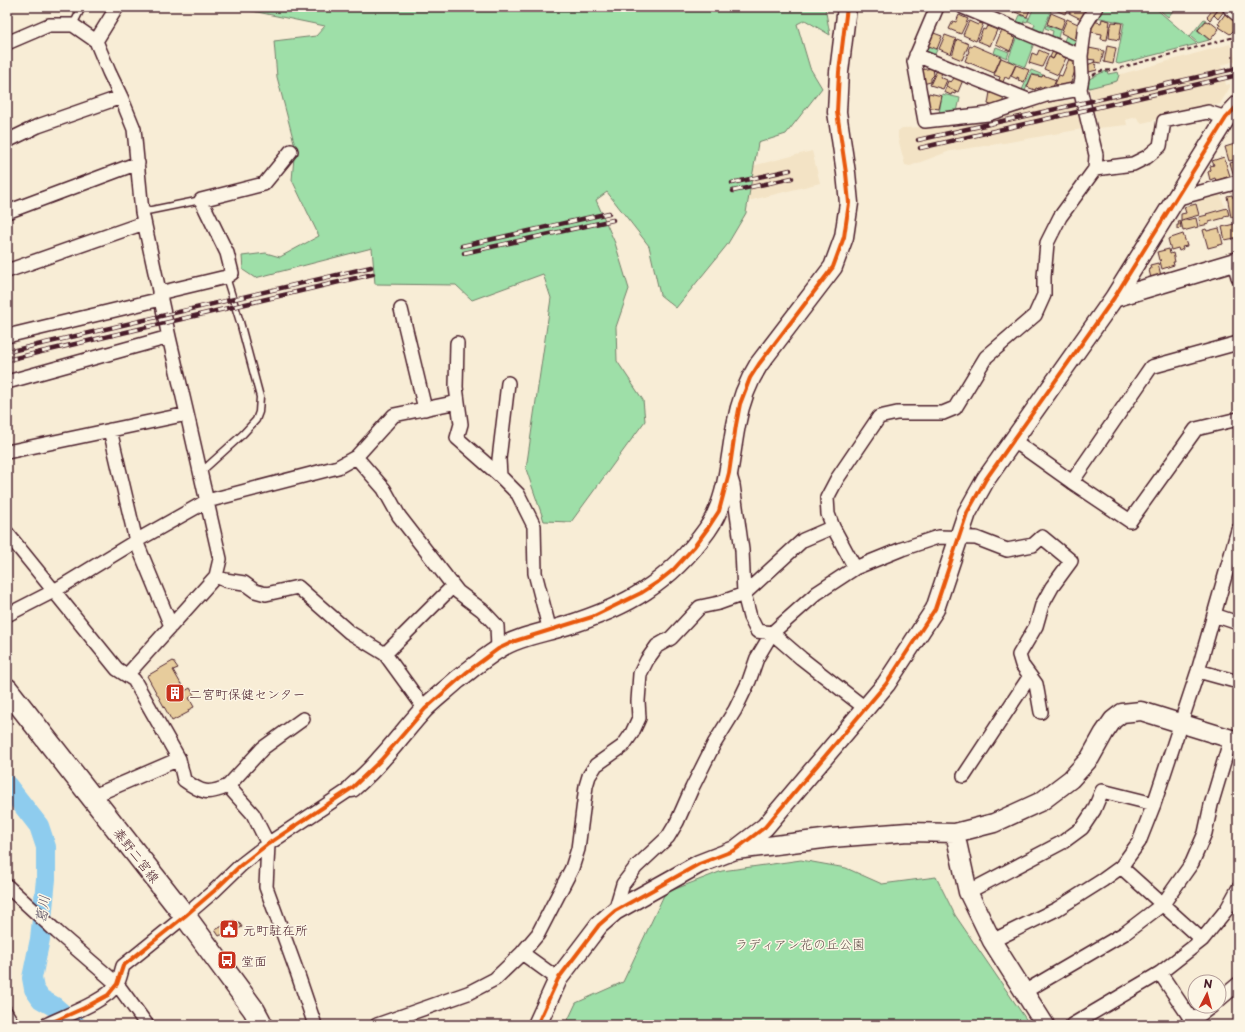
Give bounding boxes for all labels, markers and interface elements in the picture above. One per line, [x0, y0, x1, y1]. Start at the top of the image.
building icon: 二宮町保健センター [164, 682, 186, 704]
place label: 二宮町保健センター [189, 684, 305, 703]
street label: 秦野二宮線 [110, 824, 165, 887]
water label: 葛川 [30, 894, 54, 924]
public building icon: 元町駐在所 [218, 918, 240, 940]
place label: 元町駐在所 [243, 920, 308, 939]
park label: ラディアン花の丘公園 [735, 934, 865, 953]
bus stop icon: 堂面 [216, 949, 238, 971]
place label: 堂面 [241, 951, 267, 970]
north arrow [1187, 974, 1227, 1014]
text: N [1203, 975, 1214, 992]

